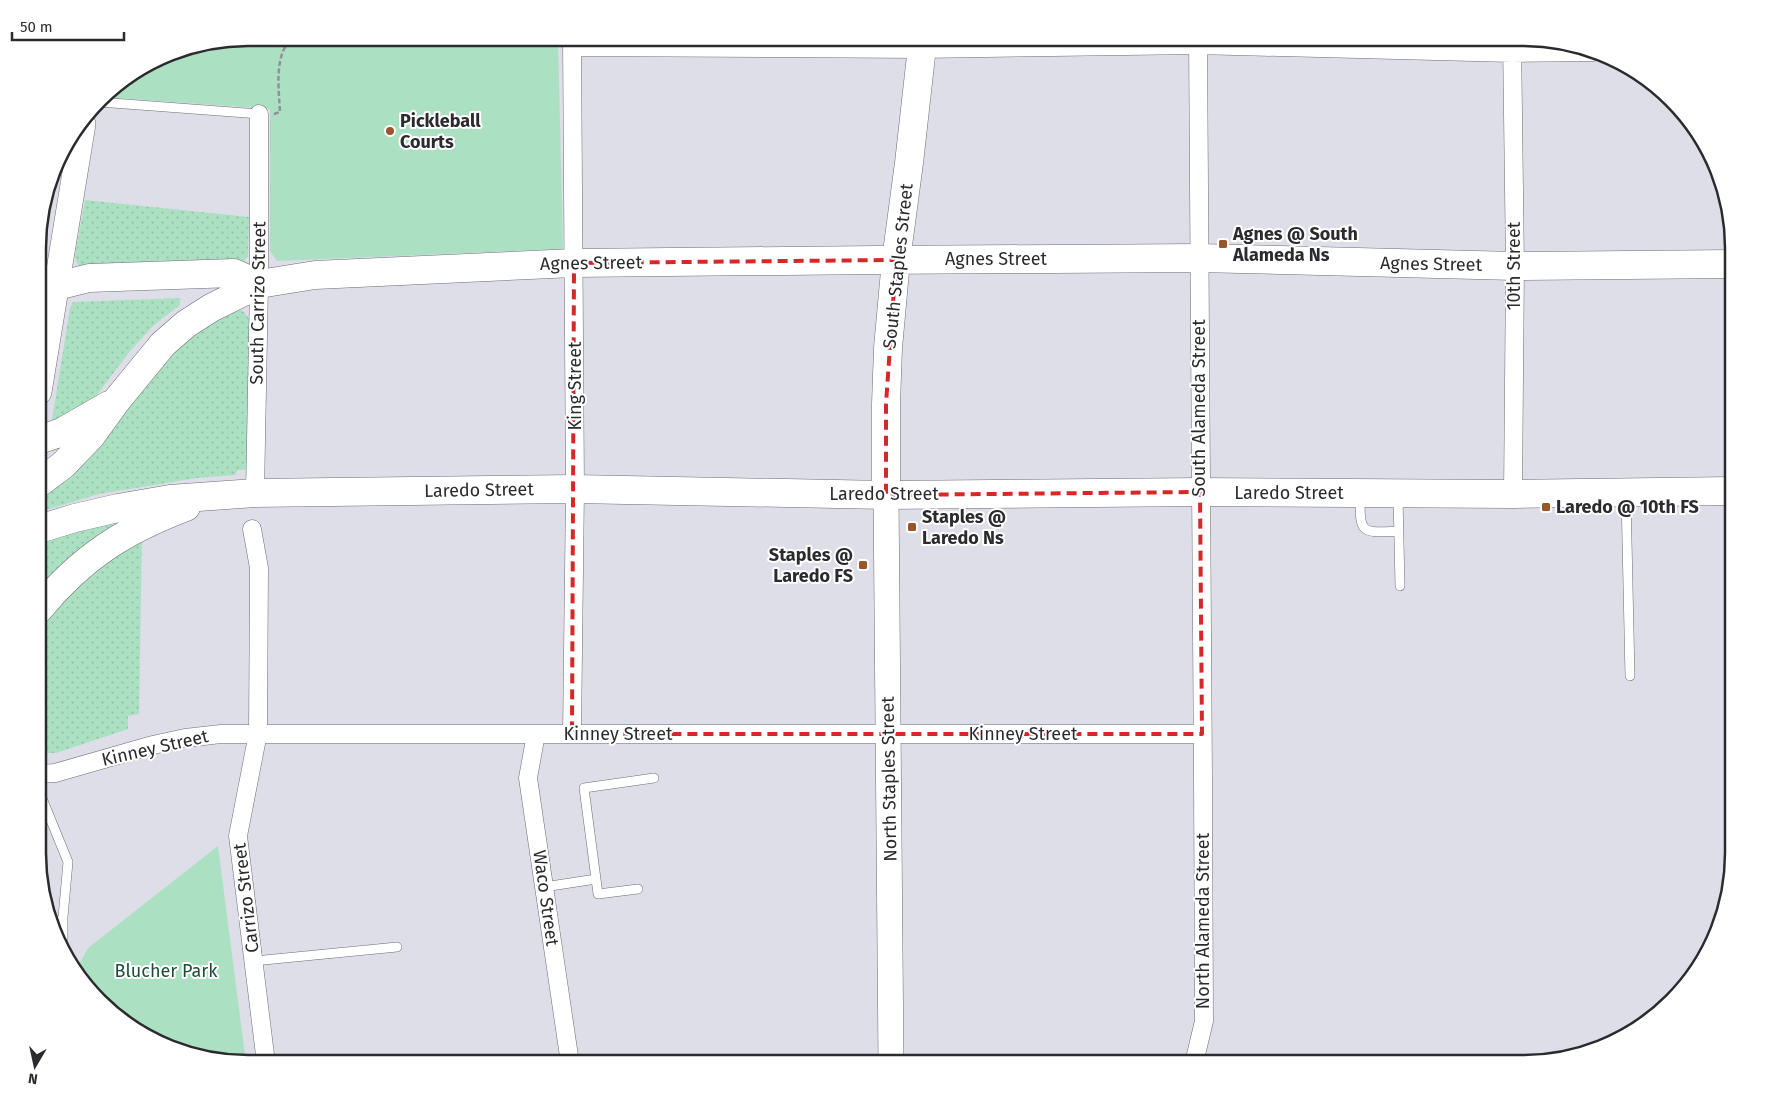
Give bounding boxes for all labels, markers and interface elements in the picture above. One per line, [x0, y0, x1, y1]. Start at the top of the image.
scale bar [12, 10, 125, 42]
text: 50 m [20, 18, 53, 36]
place label: Pickleball Courts [400, 110, 481, 153]
marker: Pickleball Courts [384, 125, 396, 137]
street label: South Staples Street [878, 182, 918, 350]
street label: South Carrizo Street [246, 221, 270, 385]
street label: 10th Street [1503, 221, 1525, 310]
place label: Agnes @ South Alameda Ns [1232, 223, 1358, 266]
marker: Agnes @ South Alameda Ns [1217, 238, 1229, 250]
street label: Agnes Street [945, 248, 1048, 270]
street label: Agnes Street [540, 251, 643, 275]
street label: Agnes Street [1380, 252, 1483, 276]
street label: South Alameda Street [1188, 319, 1210, 497]
street label: King Street [564, 341, 586, 431]
street label: Laredo Street [424, 478, 535, 502]
street label: Laredo Street [1234, 482, 1344, 504]
street label: Laredo Street [829, 483, 939, 505]
place label: Laredo @ 10th FS [1556, 496, 1699, 518]
marker: Laredo @ 10th FS [1540, 501, 1552, 513]
place label: Staples @ Laredo Ns [922, 506, 1006, 549]
marker: Staples @ Laredo Ns [906, 521, 918, 533]
place label: Staples @ Laredo FS [769, 544, 853, 587]
marker: Staples @ Laredo FS [857, 559, 869, 571]
street label: North Staples Street [877, 696, 901, 862]
street label: Kinney Street [564, 723, 673, 745]
street label: Kinney Street [969, 723, 1078, 745]
street label: Kinney Street [99, 725, 211, 771]
street label: North Alameda Street [1192, 832, 1214, 1009]
street label: Carrizo Street [228, 841, 264, 954]
street label: Waco Street [528, 849, 564, 948]
park label: Blucher Park [115, 960, 218, 982]
north arrow [10, 1041, 60, 1091]
text: N [27, 1069, 39, 1087]

